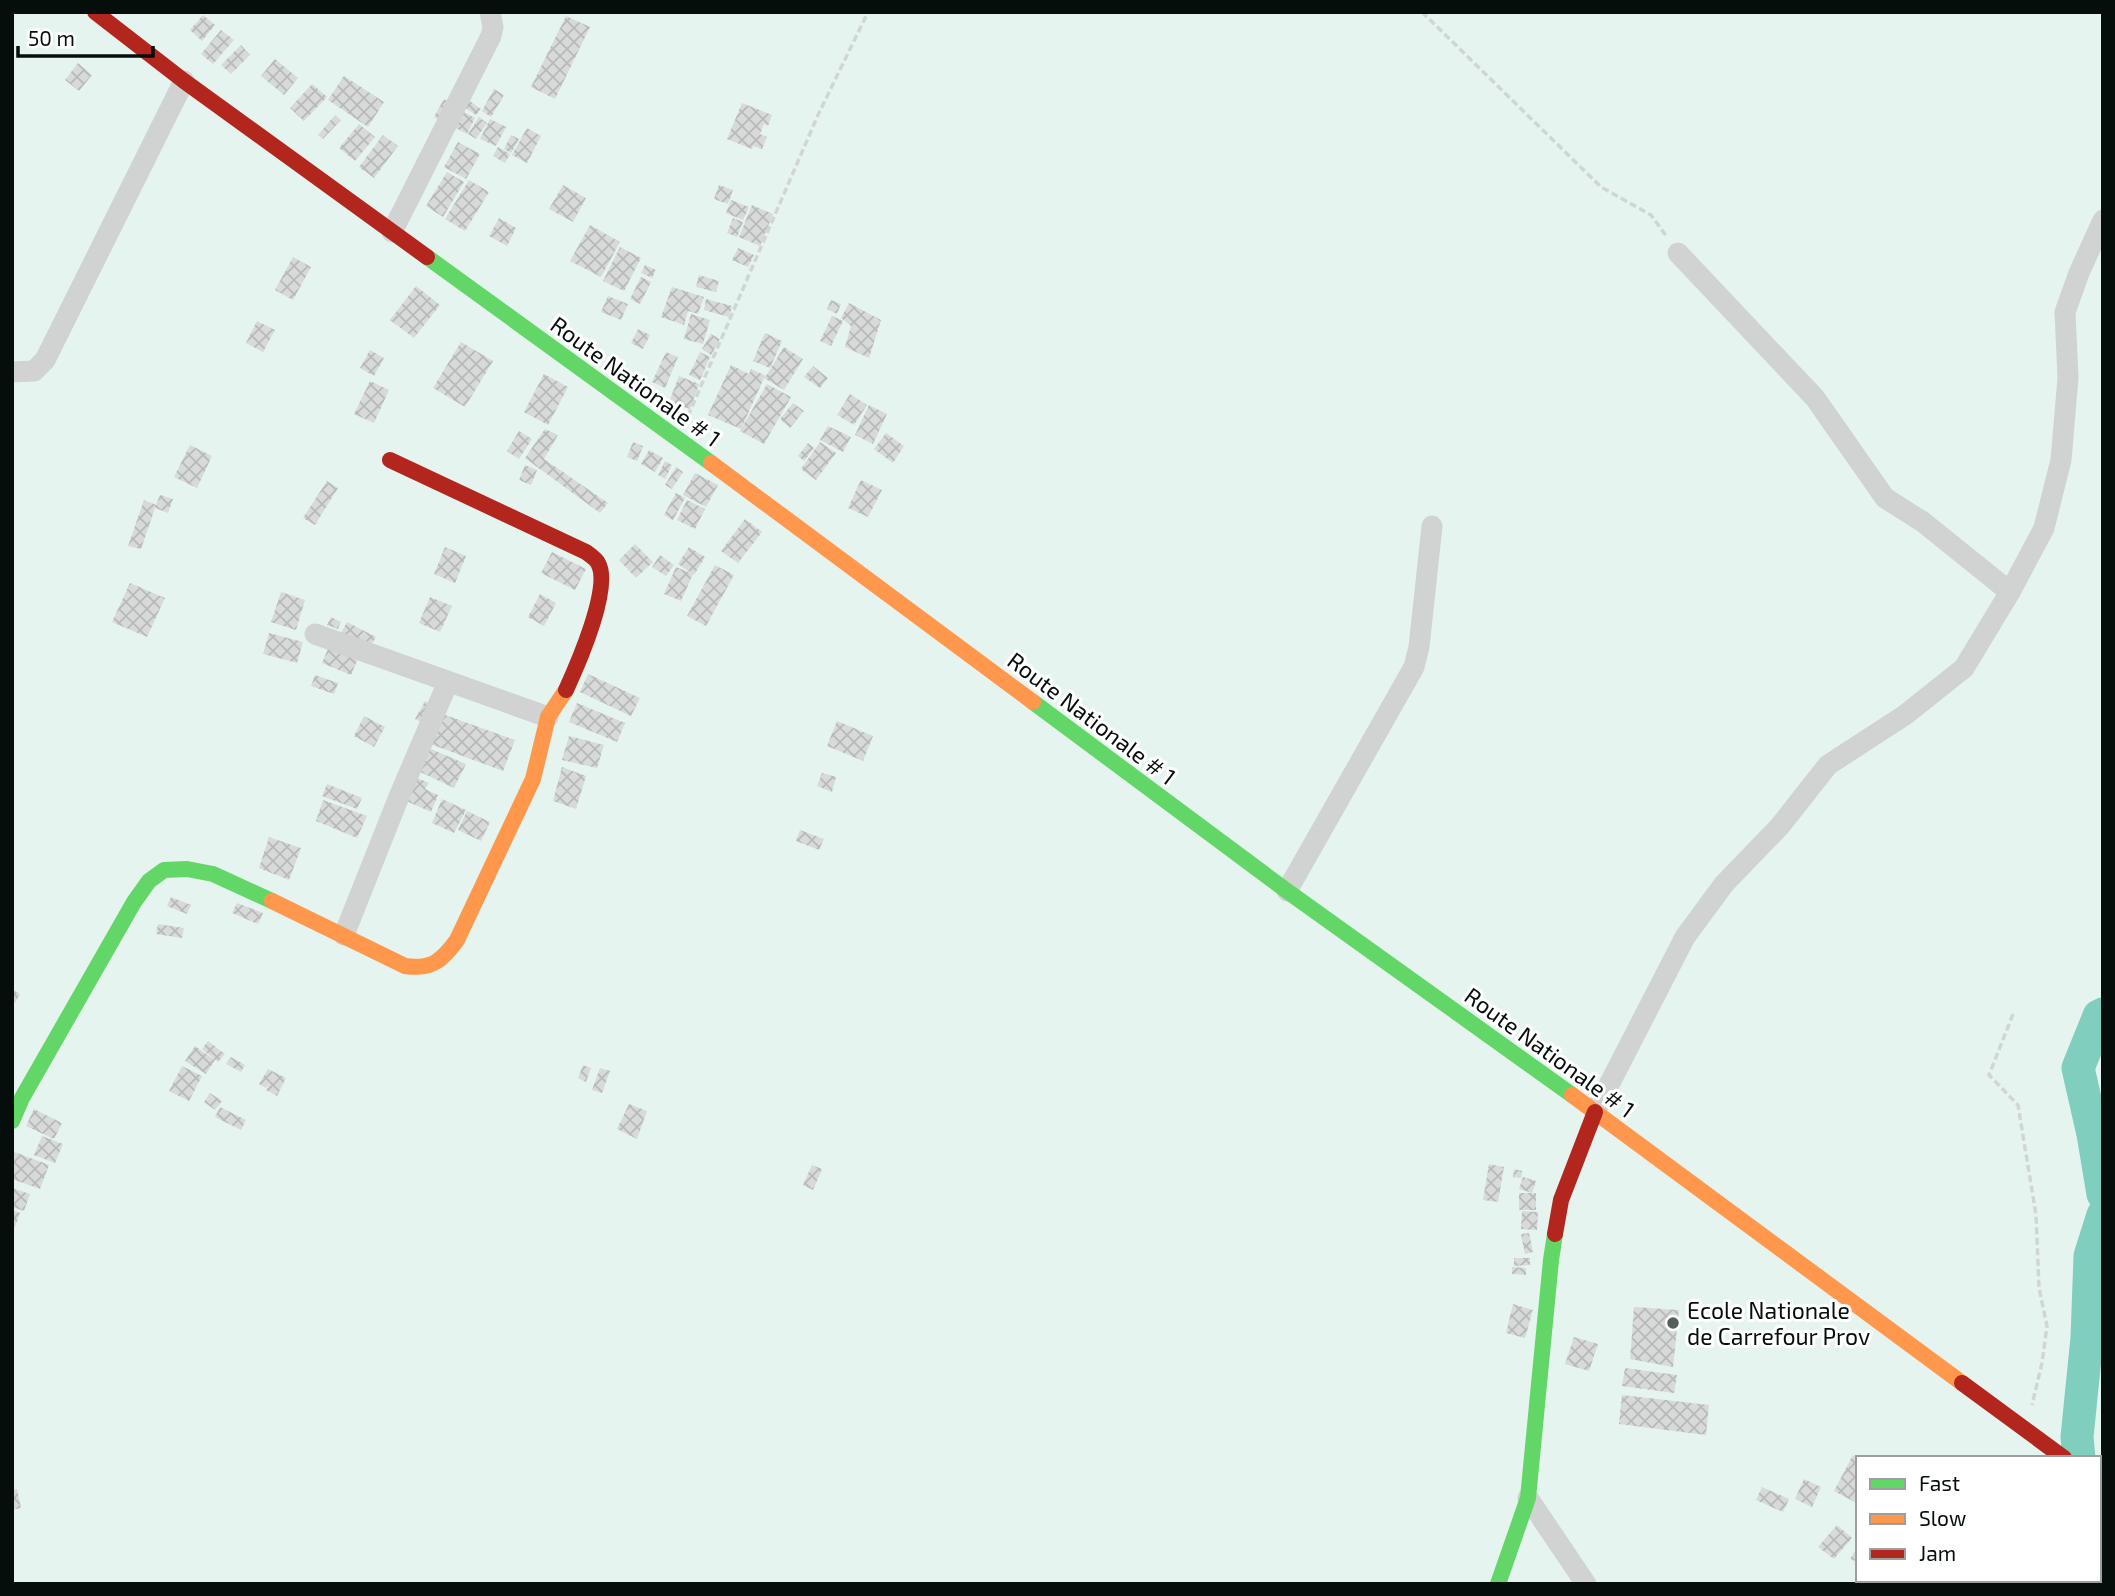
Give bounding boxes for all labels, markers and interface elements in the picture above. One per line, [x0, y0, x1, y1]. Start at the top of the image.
scale bar [18, 14, 152, 58]
text: 50 m [28, 25, 75, 50]
street label: Route Nationale # 1 [546, 310, 726, 452]
street label: Route Nationale # 1 [1002, 646, 1182, 790]
street label: Route Nationale # 1 [1460, 981, 1640, 1123]
place label: Ecole Nationale de Carrefour Prov [1687, 1296, 1870, 1350]
marker: Ecole Nationale de Carrefour Prov [1665, 1315, 1681, 1331]
legend [1856, 1456, 2101, 1582]
text: Fast [1919, 1470, 1960, 1495]
text: Slow [1919, 1505, 1966, 1530]
text: Jam [1919, 1540, 1956, 1565]

